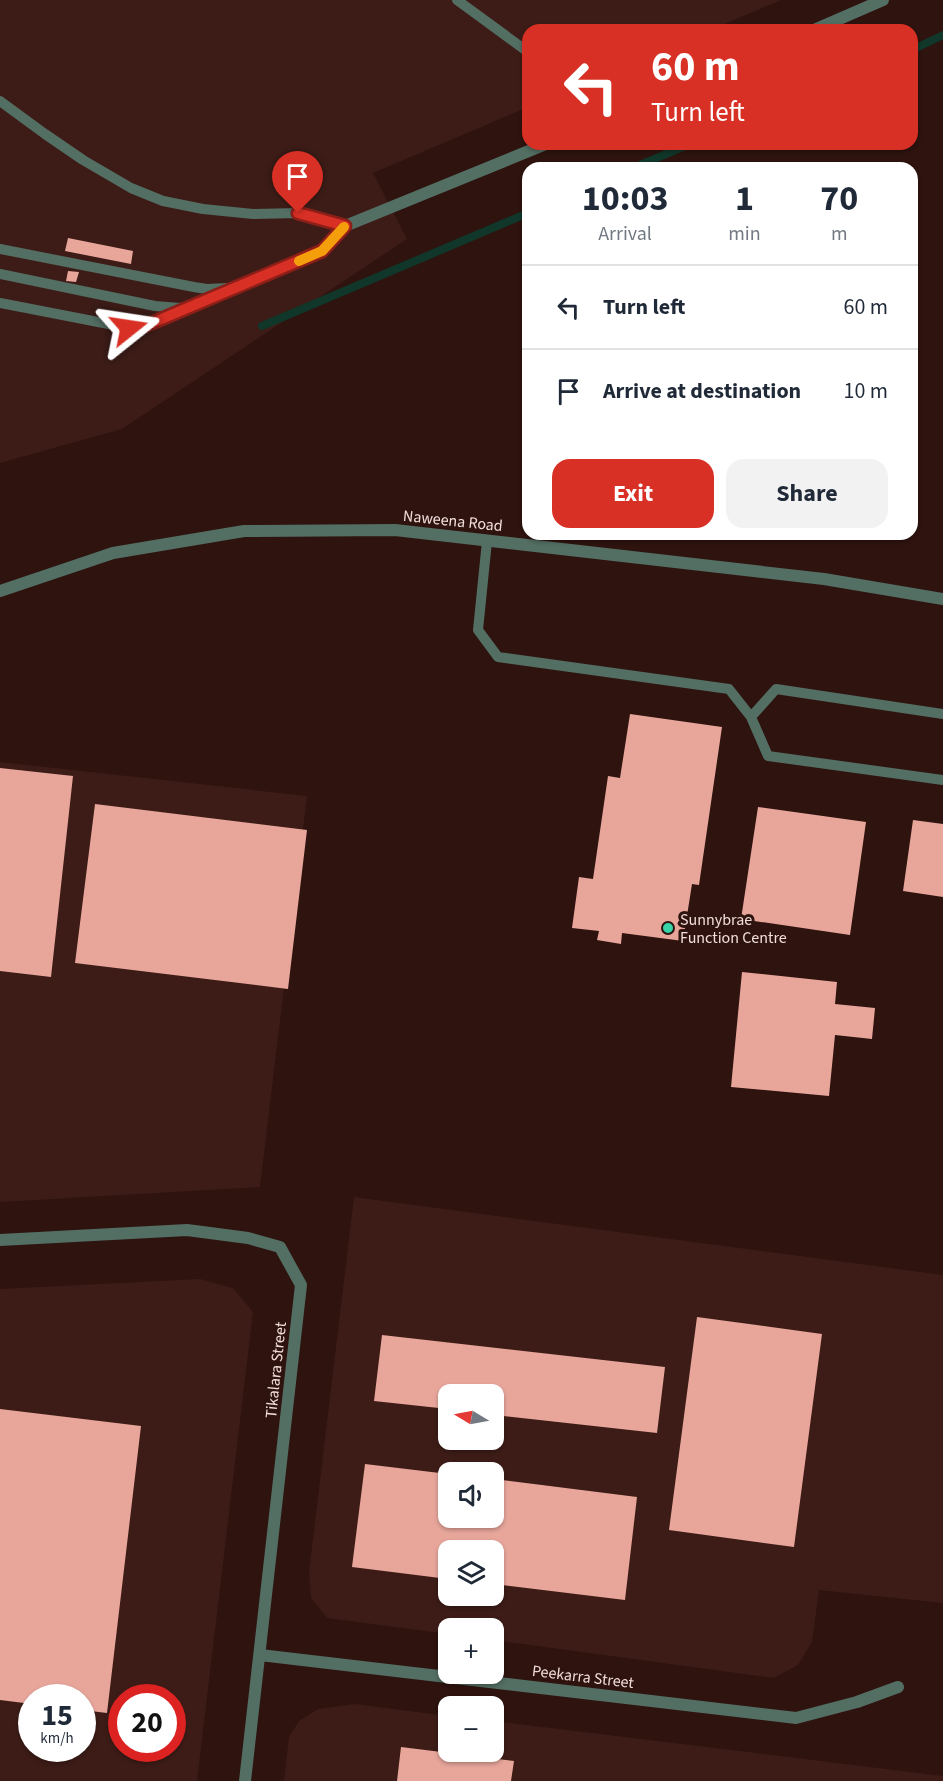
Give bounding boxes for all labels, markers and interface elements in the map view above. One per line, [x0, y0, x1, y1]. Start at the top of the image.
text: 60 m [651, 37, 740, 97]
icon: left [552, 48, 630, 126]
text: Turn left [651, 93, 745, 132]
pin [272, 151, 323, 213]
icon: arrive [281, 160, 314, 193]
text: 10:03 [582, 173, 669, 224]
text: 1 [735, 173, 754, 224]
text: 70 [820, 173, 858, 224]
text: Arrival [598, 220, 652, 248]
text: min [728, 220, 761, 248]
text: m [831, 220, 848, 248]
icon: left [552, 291, 585, 324]
text: Turn left [603, 291, 685, 323]
text: 60 m [843, 291, 888, 323]
position arrow [97, 296, 161, 360]
icon: arrive [552, 375, 585, 408]
text: Arrive at destination [603, 375, 801, 407]
text: 10 m [843, 375, 888, 407]
button: Exit [552, 459, 714, 528]
button: Share [726, 459, 888, 528]
street label: Naweena Road [402, 505, 504, 537]
place label: Sunnybrae Function Centre [680, 909, 787, 949]
marker: Sunnybrae Function Centre [661, 921, 675, 935]
street label: Tikalara Street [260, 1320, 292, 1419]
north arrow [438, 1384, 504, 1450]
map controls [438, 1384, 504, 1762]
button: sound [438, 1462, 504, 1528]
button: layers [438, 1540, 504, 1606]
button: + [438, 1618, 504, 1684]
street label: Peekarra Street [531, 1660, 636, 1694]
speed limit sign: 20 [108, 1684, 186, 1762]
text: 15 [41, 1694, 73, 1737]
button: − [438, 1696, 504, 1762]
text: km/h [40, 1728, 74, 1749]

